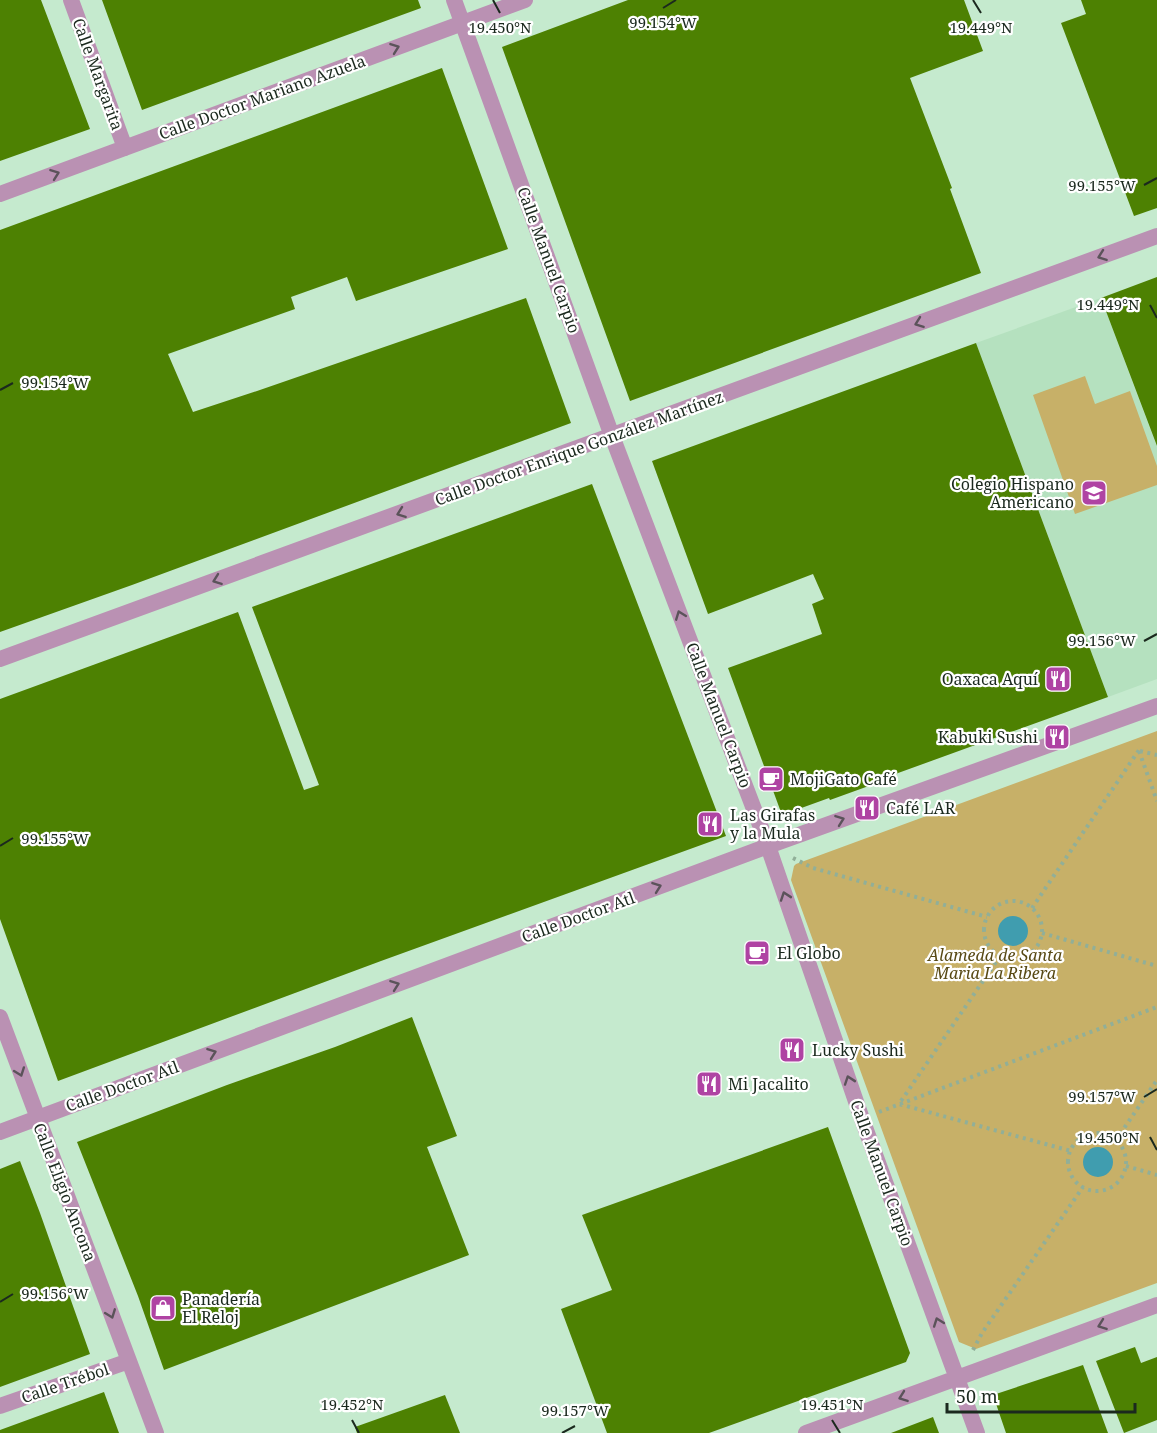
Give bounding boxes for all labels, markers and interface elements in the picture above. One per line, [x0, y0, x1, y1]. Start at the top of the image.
text: 99.154°W [629, 12, 697, 32]
street label: Calle Margarita [67, 15, 129, 133]
text: 19.450°N [468, 17, 532, 37]
text: 19.449°N [949, 17, 1013, 37]
one-way arrow [389, 42, 400, 55]
street label: Calle Doctor Mariano Azuela [156, 49, 368, 145]
one-way arrow [49, 169, 60, 181]
text: 99.155°W [1068, 175, 1136, 195]
street label: Calle Manuel Carpio [512, 184, 586, 336]
one-way arrow [1097, 249, 1108, 262]
text: 19.449°N [1076, 294, 1140, 314]
one-way arrow [914, 316, 925, 329]
text: 99.154°W [21, 372, 89, 392]
street label: Calle Doctor Enrique González Martínez [432, 385, 726, 511]
place label: Colegio Hispano Americano [951, 473, 1074, 513]
school or university icon: Colegio Hispano Americano [1079, 478, 1109, 508]
one-way arrow [396, 506, 407, 518]
one-way arrow [212, 572, 223, 585]
one-way arrow [675, 610, 688, 620]
text: 99.156°W [1068, 630, 1136, 650]
street label: Calle Manuel Carpio [681, 639, 757, 791]
restaurant icon: Oaxaca Aquí [1043, 664, 1073, 694]
place label: Oaxaca Aquí [942, 668, 1038, 690]
restaurant icon: Kabuki Sushi [1042, 722, 1072, 752]
place label: Kabuki Sushi [938, 726, 1038, 748]
cafe icon: MojiGato Café [756, 764, 786, 794]
place label: MojiGato Café [790, 768, 897, 790]
restaurant icon: Café LAR [852, 793, 882, 823]
place label: Café LAR [886, 797, 956, 819]
place label: Las Girafas y la Mula [730, 804, 815, 844]
restaurant icon: Las Girafas y la Mula [695, 809, 725, 839]
one-way arrow [834, 815, 844, 828]
text: 99.155°W [21, 828, 89, 848]
one-way arrow [651, 882, 661, 895]
street label: Calle Doctor Atl [518, 886, 638, 948]
one-way arrow [780, 891, 793, 902]
cafe icon: El Globo [742, 938, 772, 968]
place label: El Globo [777, 942, 841, 964]
park label: Alameda de Santa Maria La Ribera [927, 944, 1063, 984]
one-way arrow [389, 979, 400, 992]
restaurant icon: Lucky Sushi [777, 1035, 807, 1065]
place label: Lucky Sushi [812, 1039, 904, 1061]
one-way arrow [207, 1047, 217, 1060]
street label: Calle Doctor Atl [62, 1055, 182, 1117]
one-way arrow [13, 1066, 25, 1077]
restaurant icon: Mi Jacalito [694, 1069, 724, 1099]
place label: Mi Jacalito [728, 1073, 809, 1095]
one-way arrow [843, 1075, 856, 1086]
text: 99.157°W [1068, 1086, 1136, 1106]
street label: Calle Manuel Carpio [845, 1097, 919, 1249]
street label: Calle Eligio Ancona [28, 1120, 102, 1264]
text: 19.450°N [1076, 1127, 1140, 1147]
text: 99.156°W [21, 1283, 89, 1303]
place label: Panadería El Reloj [182, 1288, 260, 1328]
shop icon: Panadería El Reloj [148, 1293, 178, 1323]
one-way arrow [104, 1308, 117, 1318]
one-way arrow [932, 1317, 945, 1328]
one-way arrow [1097, 1318, 1108, 1331]
street label: Calle Trébol [18, 1358, 112, 1408]
scale bar [947, 1376, 1134, 1414]
text: 50 m [956, 1384, 998, 1408]
one-way arrow [898, 1390, 909, 1403]
text: 19.452°N [320, 1394, 384, 1414]
text: 19.451°N [800, 1394, 864, 1414]
text: 99.157°W [541, 1400, 609, 1420]

